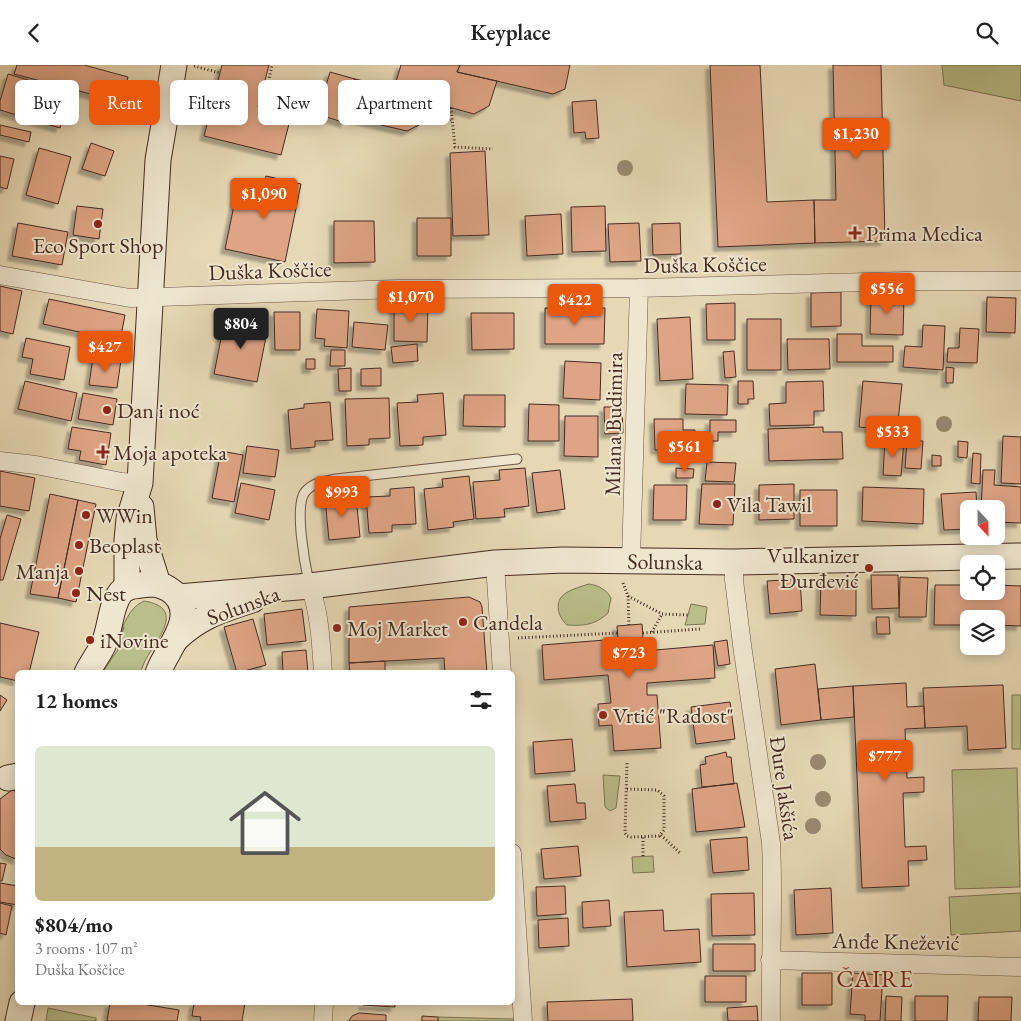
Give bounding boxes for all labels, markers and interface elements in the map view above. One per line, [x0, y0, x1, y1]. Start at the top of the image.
text: Keyplace [471, 18, 550, 47]
icon: back [20, 19, 48, 47]
icon: search [973, 19, 1001, 47]
chip: Buy [15, 80, 79, 125]
chip: Rent [89, 80, 160, 125]
chip: Filters [170, 80, 248, 125]
chip: New [258, 80, 328, 125]
chip: Apartment [338, 80, 450, 125]
pin: $1,230 [815, 117, 897, 160]
text: $1,230 [833, 123, 879, 144]
pin: $1,090 [223, 177, 305, 220]
text: $1,090 [241, 183, 287, 204]
marker: Eco Sport Shop [92, 218, 104, 230]
place label: Prima Medica [866, 219, 983, 248]
marker: Prima Medica [848, 226, 862, 240]
place label: Eco Sport Shop [33, 231, 163, 260]
street label: Duška Koščice [643, 249, 767, 280]
street label: Duška Koščice [208, 254, 333, 287]
pin: $556 [857, 273, 917, 315]
text: $556 [871, 278, 903, 299]
pin: $1,070 [370, 281, 452, 323]
pin: $422 [545, 283, 605, 326]
text: $1,070 [388, 286, 434, 307]
text: $422 [559, 289, 591, 310]
pin: $804 [211, 307, 271, 350]
text: $804 [225, 313, 257, 334]
pin: $427 [75, 331, 135, 373]
text: $427 [89, 336, 121, 357]
street label: Milana Budimira [598, 352, 629, 496]
place label: Dan i noć [117, 396, 200, 425]
marker: Dan i noć [101, 404, 113, 416]
pin: $533 [863, 415, 923, 458]
text: $533 [877, 421, 909, 442]
pin: $561 [655, 431, 715, 473]
text: $561 [669, 436, 701, 457]
place label: Moja apoteka [113, 438, 227, 467]
marker: Moja apoteka [97, 446, 109, 458]
pin: $993 [312, 475, 372, 518]
text: $993 [326, 481, 358, 502]
place label: Vila Tawil [727, 490, 812, 519]
marker: Vila Tawil [711, 498, 723, 510]
north arrow [960, 500, 1005, 545]
map controls [960, 500, 1005, 655]
place label: WWin [96, 501, 153, 530]
marker: WWin [80, 509, 92, 521]
place label: Beoplast [89, 531, 160, 560]
marker: Beoplast [73, 539, 85, 551]
place label: Vulkanizer Đurđević [767, 541, 860, 595]
street label: Solunska [627, 547, 703, 577]
button: locate [960, 555, 1005, 600]
place label: Manja [15, 557, 69, 586]
marker: Vulkanizer Đurđević [863, 562, 875, 574]
marker: Manja [73, 565, 85, 577]
place label: Nest [86, 579, 126, 608]
street label: Solunska [203, 579, 284, 632]
marker: Nest [70, 587, 82, 599]
place label: Candela [473, 608, 543, 637]
button: layers [960, 610, 1005, 655]
place label: Moj Market [347, 614, 448, 643]
marker: Candela [457, 616, 469, 628]
marker: Moj Market [331, 622, 343, 634]
place label: iNovine [100, 626, 169, 655]
marker: iNovine [84, 634, 96, 646]
pin: $723 [599, 637, 659, 679]
text: $723 [613, 642, 645, 663]
icon: filters [467, 686, 495, 714]
text: 12 homes [35, 687, 118, 714]
place label: Vrtić "Radost" [613, 701, 734, 730]
marker: Vrtić "Radost" [597, 709, 609, 721]
street label: Đure Jakšića [763, 734, 806, 842]
pin: $777 [855, 739, 915, 782]
text: $777 [869, 745, 901, 766]
icon: home [220, 778, 310, 868]
text: $804/mo [35, 911, 113, 938]
street label: Anđe Knežević [831, 926, 960, 957]
text: 3 rooms · 107 m² [35, 938, 138, 959]
text: Duška Koščice [35, 959, 125, 980]
district label: ČAIRE [836, 963, 914, 994]

